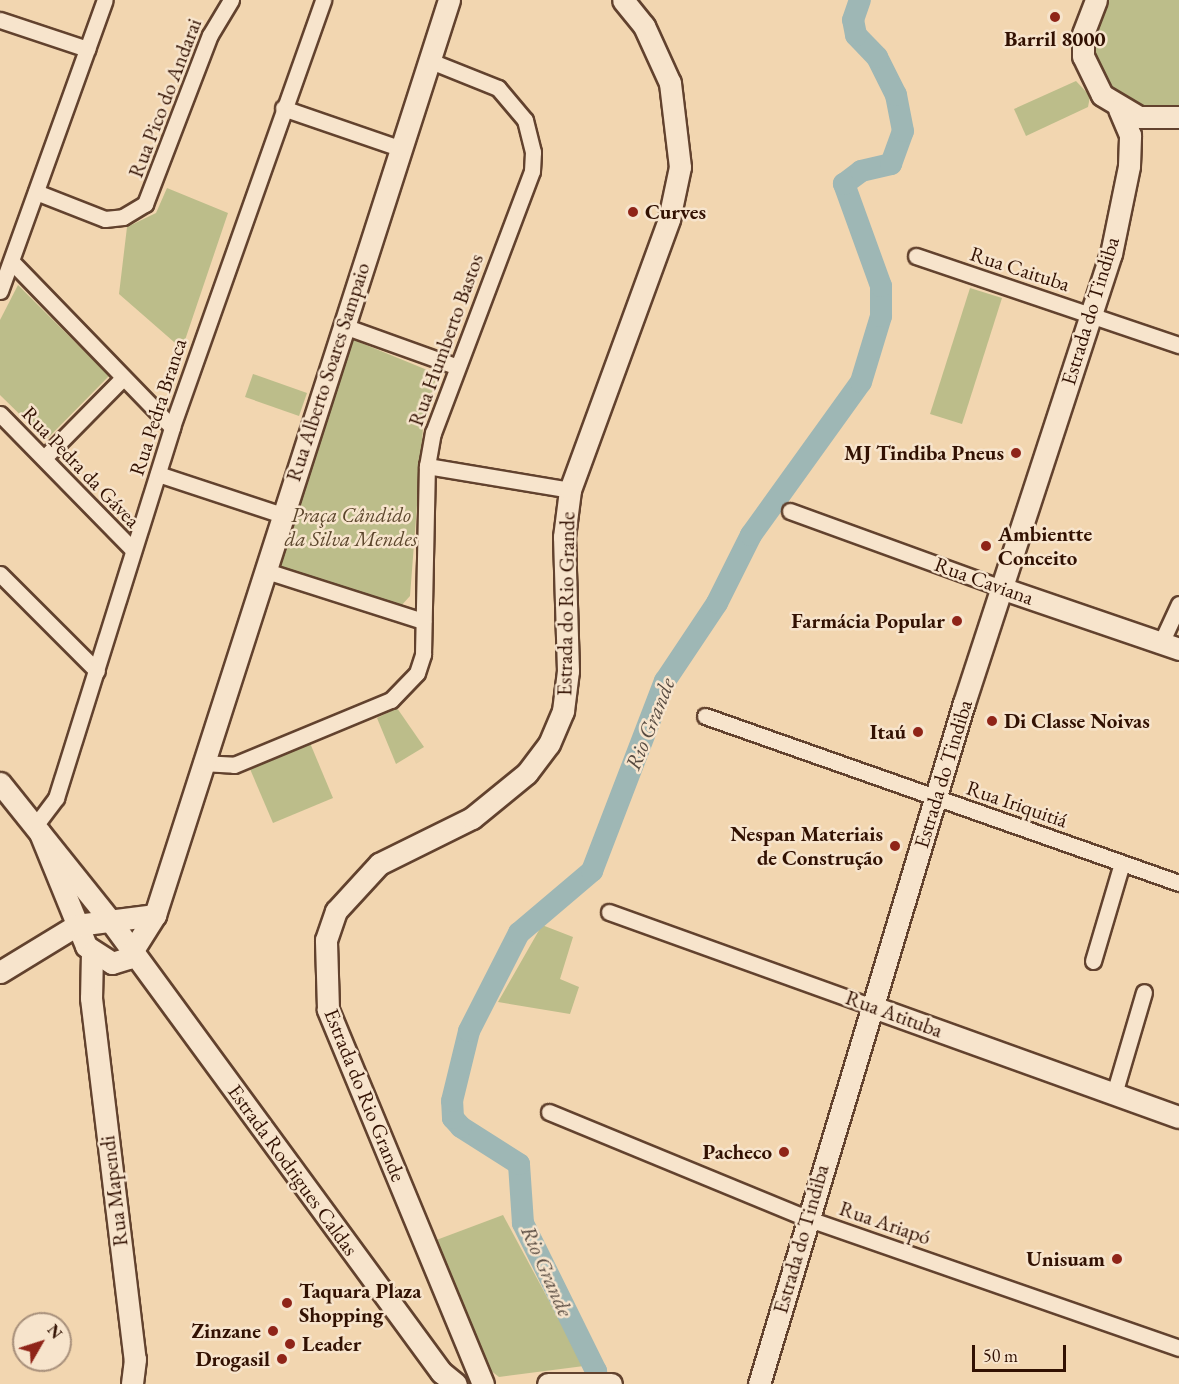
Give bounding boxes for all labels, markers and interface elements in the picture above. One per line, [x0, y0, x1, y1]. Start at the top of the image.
marker: Barril 8000 [1048, 10, 1062, 24]
street label: Rua Pico do Andarai [123, 15, 207, 181]
place label: Barril 8000 [1004, 26, 1106, 52]
place label: Curves [645, 199, 706, 225]
marker: Curves [626, 205, 640, 219]
street label: Estrada do Tindiba [1055, 234, 1125, 388]
street label: Rua Caituba [967, 241, 1073, 297]
street label: Rua Humberto Bastos [403, 250, 489, 430]
street label: Rua Alberto Soares Sampaio [281, 259, 375, 485]
street label: Rua Pedra Branca [124, 335, 192, 479]
street label: Rua Pedra da Gávea [17, 401, 145, 533]
place label: MJ Tindiba Pneus [844, 440, 1004, 466]
marker: MJ Tindiba Pneus [1009, 446, 1023, 460]
park label: Praça Cândido da Silva Mendes [285, 502, 417, 552]
street label: Estrada do Rio Grande [552, 512, 580, 696]
place label: Ambientte Conceito [998, 521, 1092, 571]
marker: Ambientte Conceito [979, 539, 993, 553]
street label: Rua Caviana [931, 551, 1037, 611]
place label: Farmácia Popular [791, 608, 945, 634]
marker: Farmácia Popular [950, 614, 964, 628]
water label: Rio Grande [620, 674, 680, 774]
street label: Estrada do Tindiba [908, 697, 978, 851]
place label: Di Classe Noivas [1004, 708, 1150, 734]
marker: Di Classe Noivas [985, 714, 999, 728]
place label: Itaú [870, 719, 906, 745]
marker: Itaú [911, 725, 925, 739]
street label: Rua Iriquitiá [963, 775, 1071, 833]
place label: Nespan Materiais de Construção [730, 821, 883, 871]
marker: Nespan Materiais de Construção [888, 839, 902, 853]
street label: Rua Atituba [842, 985, 946, 1043]
street label: Estrada do Rio Grande [319, 1005, 411, 1185]
street label: Estrada Rodrigues Caldas [222, 1079, 364, 1261]
street label: Rua Mapendi [95, 1134, 133, 1248]
place label: Pacheco [703, 1139, 772, 1165]
marker: Pacheco [777, 1145, 791, 1159]
street label: Estrada do Tindiba [768, 1162, 834, 1316]
street label: Rua Ariapó [836, 1196, 934, 1250]
water label: Rio Grande [515, 1221, 579, 1321]
place label: Unisuam [1026, 1246, 1105, 1272]
marker: Unisuam [1110, 1252, 1124, 1266]
place label: Taquara Plaza Shopping [299, 1278, 421, 1328]
marker: Taquara Plaza Shopping [280, 1296, 294, 1310]
north arrow [12, 1312, 72, 1372]
place label: Zinzane [191, 1318, 261, 1344]
text: N [43, 1320, 67, 1343]
marker: Zinzane [266, 1324, 280, 1338]
place label: Leader [302, 1331, 361, 1357]
scale bar [975, 1333, 1070, 1371]
marker: Leader [283, 1337, 297, 1351]
text: 50 m [983, 1344, 1018, 1367]
place label: Drogasil [195, 1346, 270, 1372]
marker: Drogasil [275, 1352, 289, 1366]

